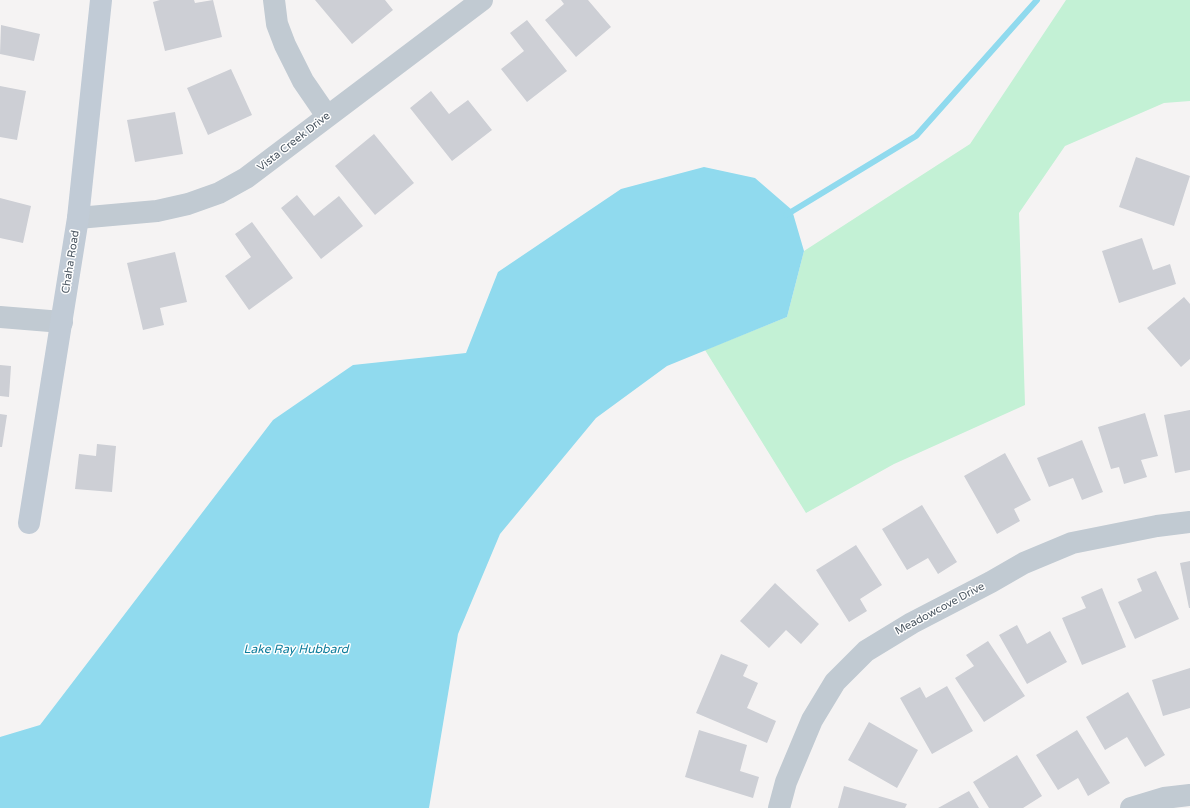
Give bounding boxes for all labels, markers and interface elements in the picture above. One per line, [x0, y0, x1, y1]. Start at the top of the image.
street label: Vista Creek Drive [255, 109, 333, 175]
street label: Chaha Road [59, 229, 83, 295]
street label: Meadowcove Drive [893, 580, 987, 638]
water label: Lake Ray Hubbard [244, 643, 348, 657]

